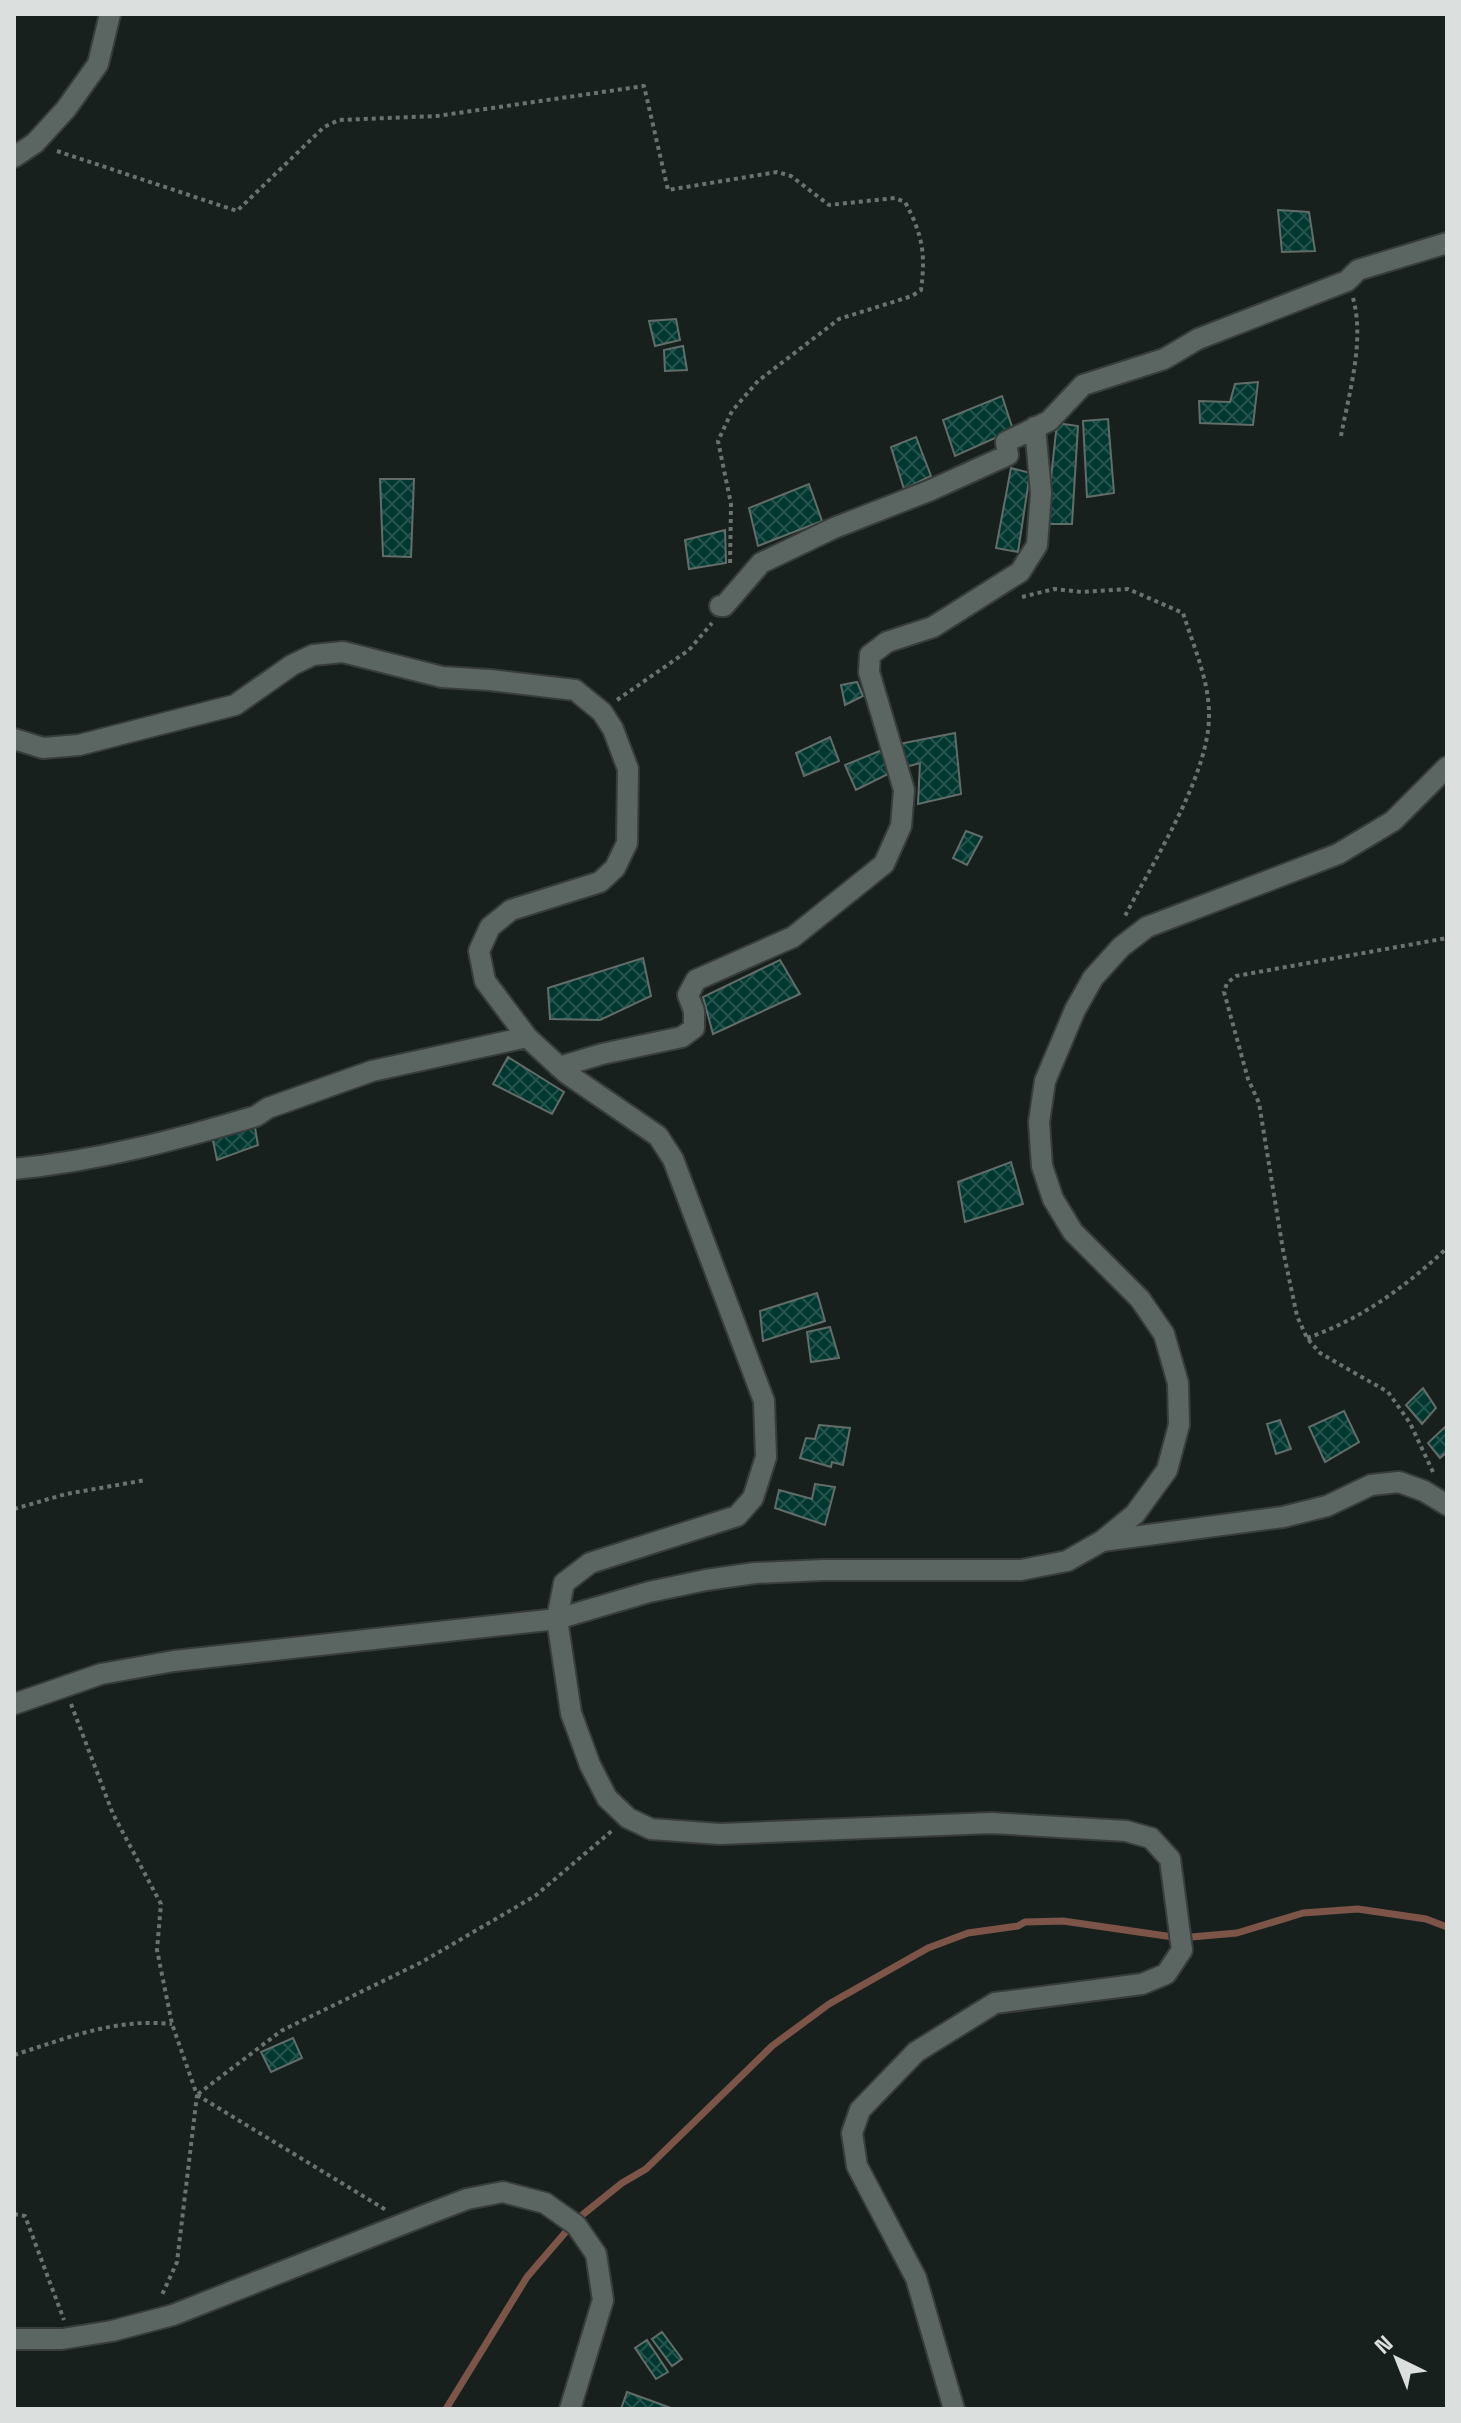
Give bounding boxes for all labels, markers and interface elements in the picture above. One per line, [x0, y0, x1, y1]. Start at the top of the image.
north arrow [1357, 2319, 1437, 2399]
text: N [1368, 2329, 1398, 2360]

